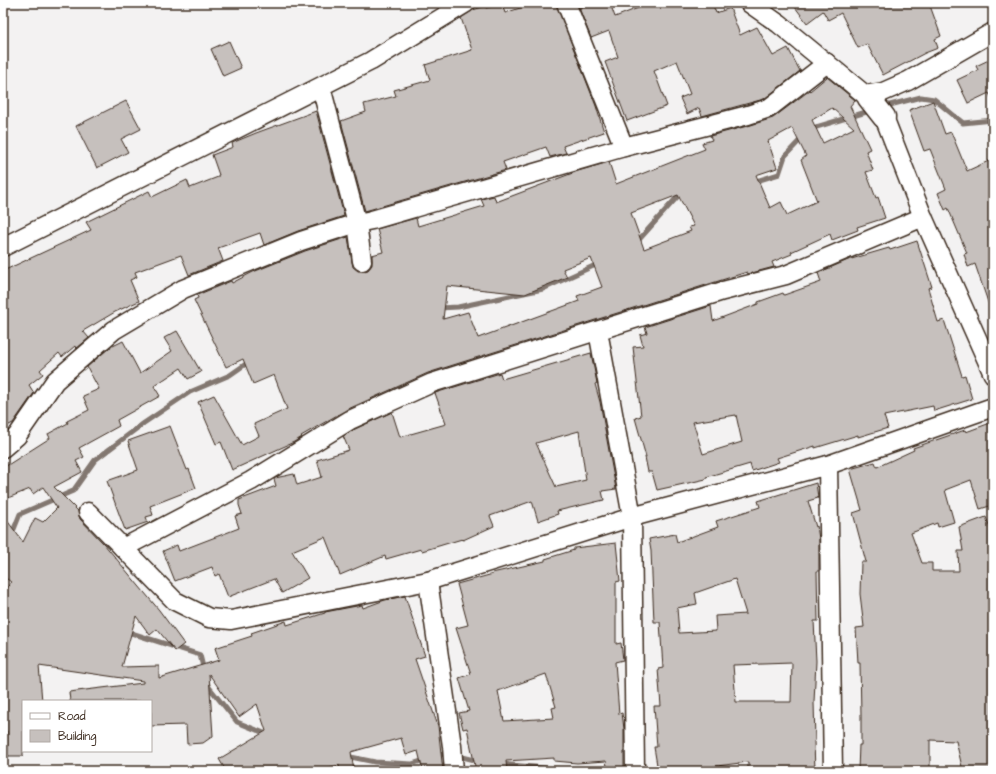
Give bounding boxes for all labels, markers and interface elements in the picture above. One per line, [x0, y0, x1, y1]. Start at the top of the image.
legend [22, 700, 152, 752]
text: Road [58, 708, 86, 725]
text: Building [58, 728, 96, 746]

